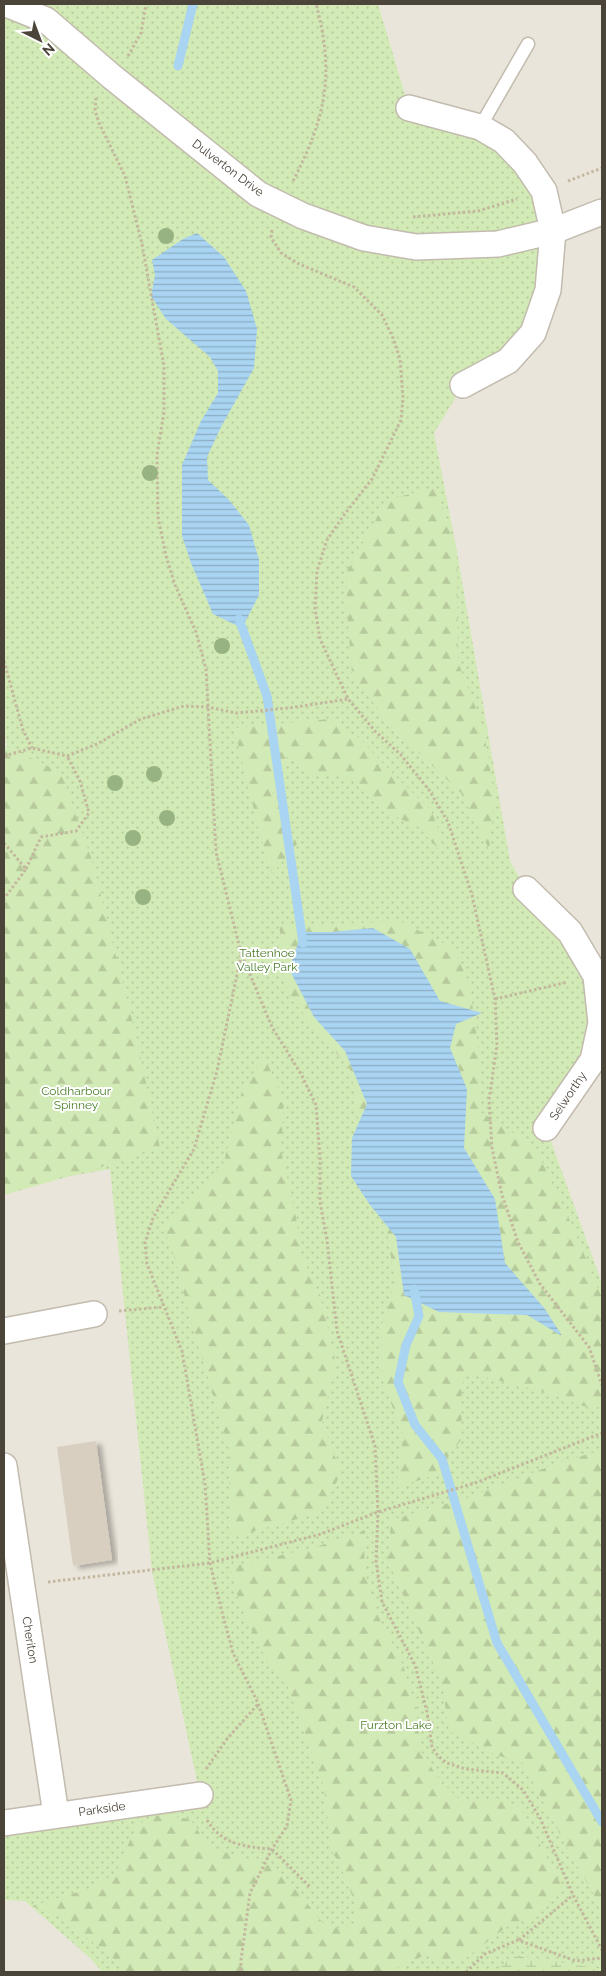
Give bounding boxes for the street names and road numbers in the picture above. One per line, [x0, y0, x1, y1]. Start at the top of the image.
street label: Dulverton Drive [189, 137, 267, 199]
street label: Selworthy [547, 1069, 590, 1123]
street label: Cheriton [19, 1616, 41, 1664]
street label: Parkside [78, 1799, 126, 1819]

